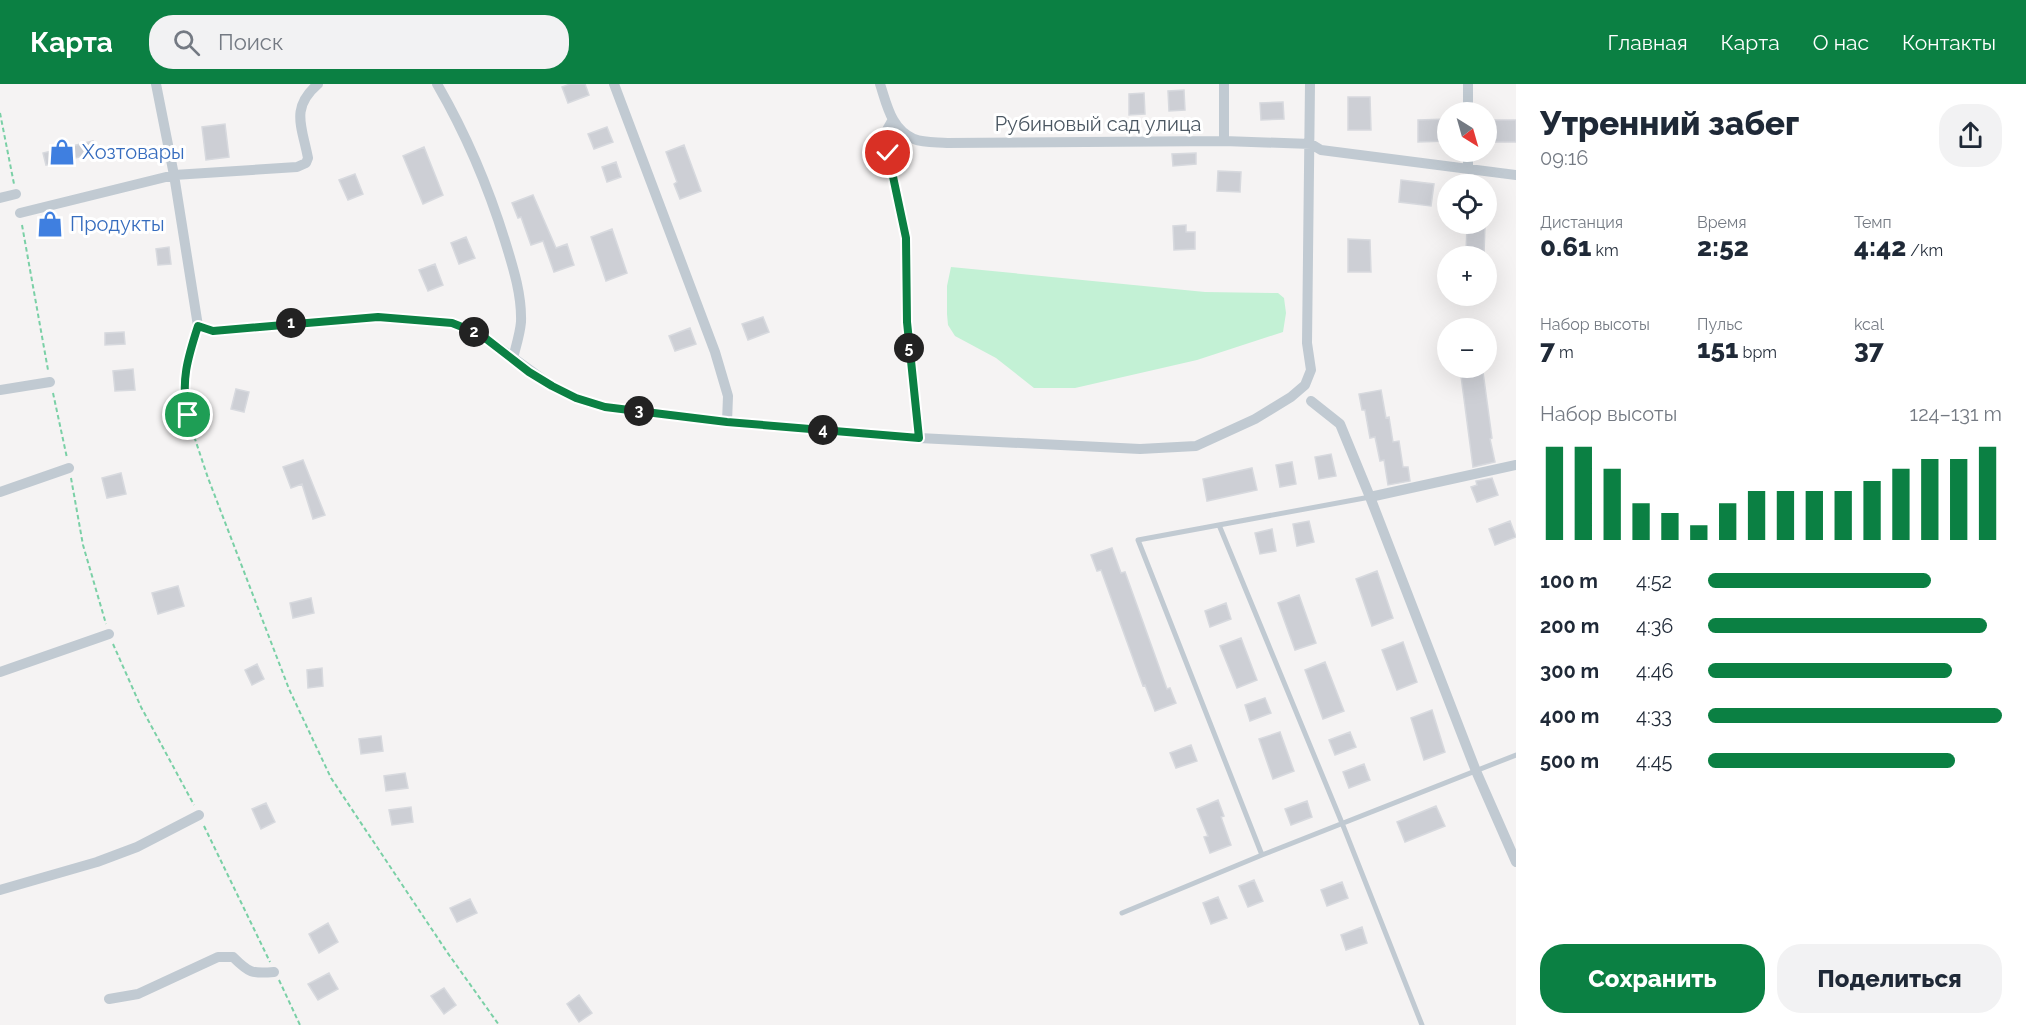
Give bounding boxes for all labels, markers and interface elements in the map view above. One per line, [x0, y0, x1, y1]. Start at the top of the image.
search box [149, 15, 569, 69]
text: Карта [30, 26, 113, 59]
icon: search [170, 26, 203, 59]
text: Поиск [218, 29, 283, 55]
text: Главная [1608, 30, 1688, 55]
text: Карта [1721, 30, 1780, 55]
text: О нас [1813, 30, 1869, 55]
text: Контакты [1902, 30, 1996, 55]
north arrow [1437, 102, 1497, 162]
map controls [1437, 102, 1497, 378]
text: Утренний забег [1540, 104, 1799, 143]
button: share [1939, 104, 2002, 167]
street label: Рубиновый сад улица [995, 112, 1201, 136]
pin [862, 127, 913, 178]
icon: check [871, 136, 904, 169]
shop icon: Хозтовары [47, 137, 77, 167]
place label: Хозтовары [82, 140, 185, 164]
text: 09:16 [1540, 146, 1588, 170]
button: locate [1437, 174, 1497, 234]
shop icon: Продукты [35, 209, 65, 239]
place label: Продукты [70, 212, 164, 236]
text: Дистанция [1540, 213, 1623, 232]
text: Время [1697, 213, 1746, 232]
text: Темп [1854, 213, 1892, 232]
text: 0.61 [1540, 232, 1591, 262]
text: 2:52 [1697, 232, 1749, 262]
text: 4:42 [1854, 232, 1906, 262]
text: km [1591, 241, 1619, 260]
text: /km [1906, 241, 1943, 260]
button: + [1437, 246, 1497, 306]
pin: 1 [276, 308, 306, 338]
text: 1 [287, 313, 295, 332]
text: Набор высоты [1540, 315, 1650, 334]
text: Пульс [1697, 315, 1743, 334]
text: kcal [1854, 315, 1884, 334]
pin: 2 [459, 317, 489, 347]
button: − [1437, 318, 1497, 378]
text: 2 [469, 322, 479, 341]
pin: 5 [894, 333, 924, 363]
text: 7 [1540, 334, 1555, 364]
text: 151 [1697, 334, 1738, 364]
text: 37 [1854, 334, 1884, 364]
text: 5 [905, 338, 913, 357]
text: m [1555, 343, 1574, 362]
text: bpm [1738, 343, 1777, 362]
pin [162, 389, 213, 440]
pin: 3 [624, 396, 654, 426]
icon: arrive [171, 398, 204, 431]
text: 3 [635, 401, 643, 420]
text: Набор высоты [1540, 402, 1677, 426]
text: 124–131 m [1910, 402, 2002, 426]
pin: 4 [808, 415, 838, 445]
text: 4 [818, 420, 828, 439]
text: 100 m [1540, 569, 1598, 593]
text: 4:52 [1636, 569, 1672, 593]
text: 200 m [1540, 614, 1599, 638]
text: 4:36 [1636, 614, 1673, 638]
text: 300 m [1540, 659, 1599, 683]
text: 4:46 [1636, 659, 1674, 683]
text: 400 m [1540, 704, 1599, 728]
text: 4:33 [1636, 704, 1672, 728]
text: 500 m [1540, 749, 1599, 773]
text: 4:45 [1636, 749, 1673, 773]
button: Сохранить [1540, 944, 1765, 1013]
button: Поделиться [1777, 944, 2002, 1013]

